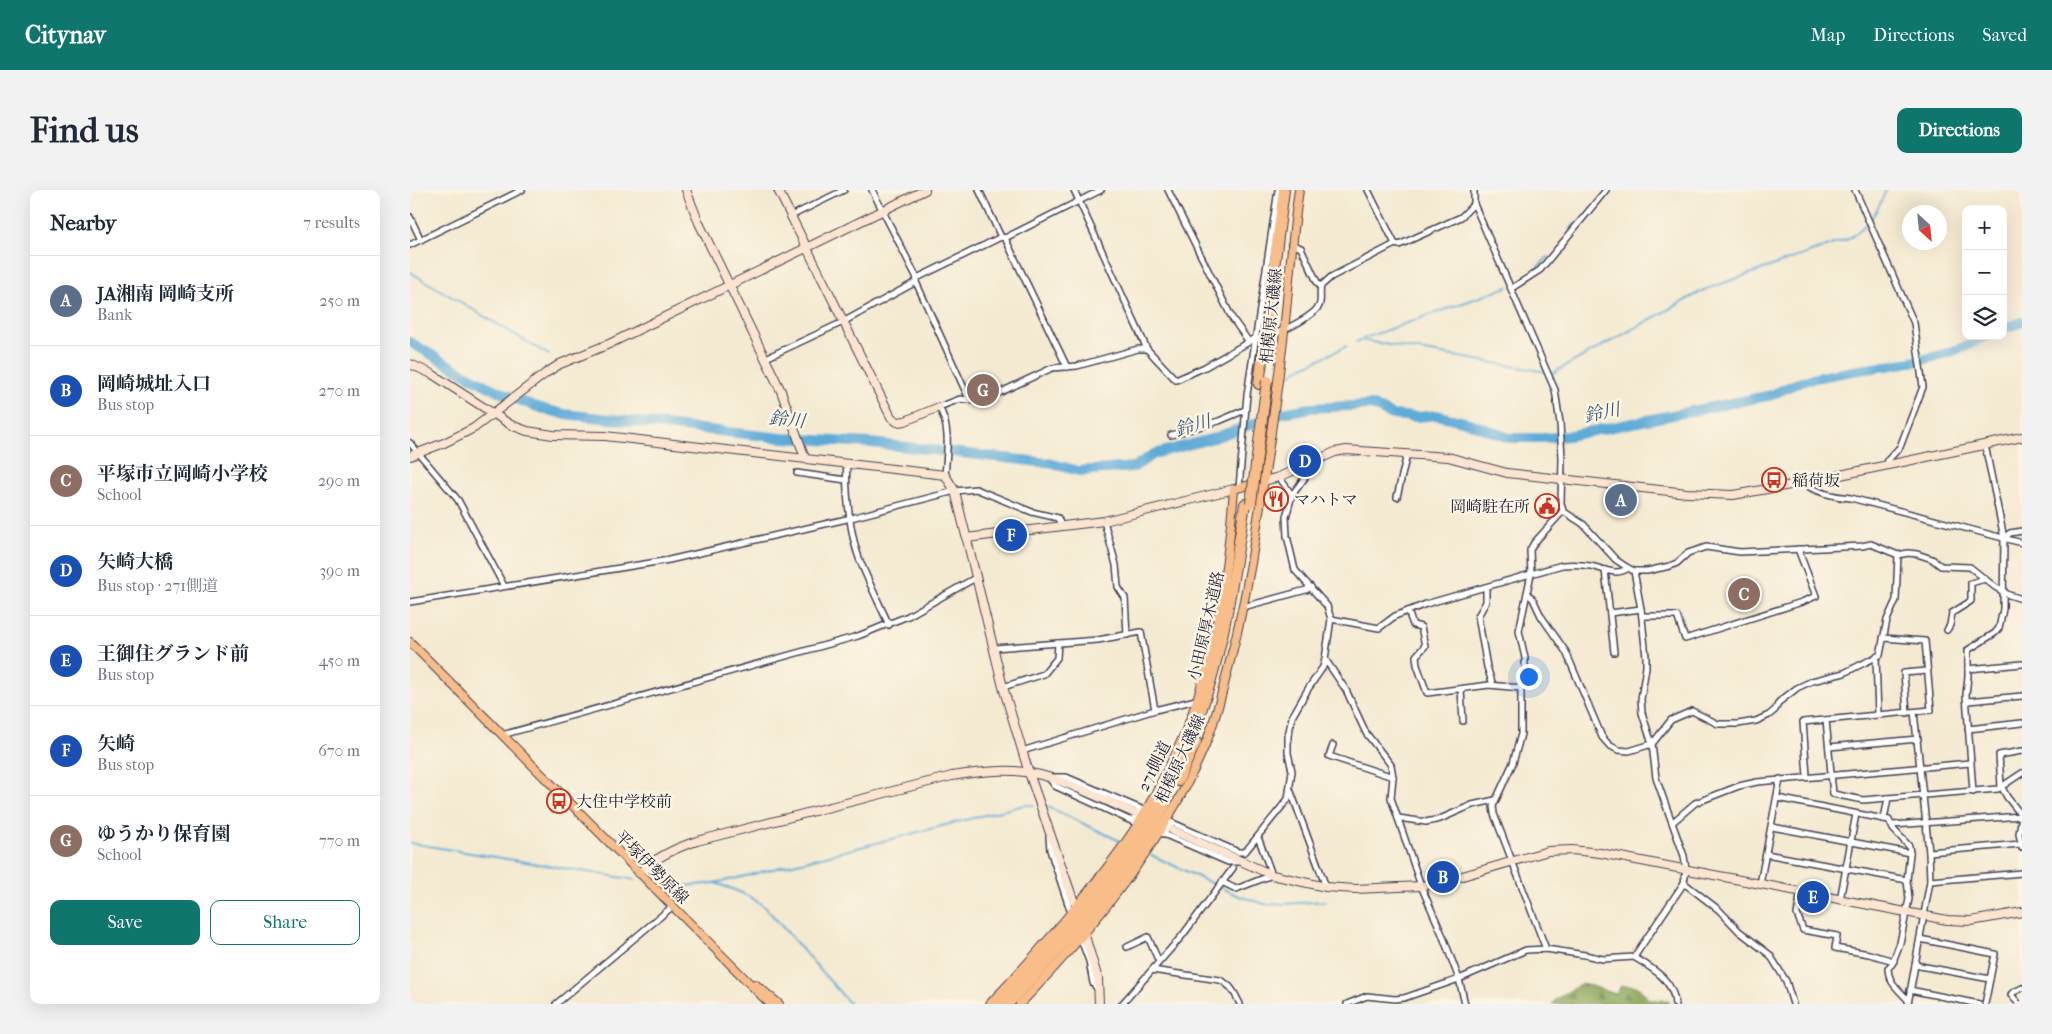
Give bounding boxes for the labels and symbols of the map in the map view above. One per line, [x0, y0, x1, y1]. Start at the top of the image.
north arrow [1902, 205, 1947, 250]
street label: 相模原大磯線 [1257, 267, 1285, 365]
pin: G [967, 371, 999, 409]
water label: 鈴川 [1582, 399, 1624, 427]
water label: 鈴川 [768, 408, 808, 433]
water label: 鈴川 [1173, 410, 1215, 441]
pin: D [1289, 442, 1321, 480]
bus stop icon: 稲荷坂 [1761, 467, 1787, 493]
place label: 稲荷坂 [1792, 471, 1840, 490]
pin: A [1605, 481, 1637, 519]
restaurant icon: マハトマ [1263, 486, 1289, 512]
place label: マハトマ [1294, 490, 1358, 509]
public building icon: 岡崎駐在所 [1534, 493, 1560, 519]
place label: 岡崎駐在所 [1450, 497, 1530, 516]
pin: F [995, 516, 1027, 554]
street label: 小田原厚木道路 [1184, 569, 1228, 683]
pin: C [1728, 575, 1760, 613]
your location [1516, 664, 1542, 690]
street label: 相模原大磯線 [1151, 711, 1209, 807]
street label: 271側道 [1133, 738, 1175, 794]
bus stop icon: 大住中学校前 [546, 788, 572, 814]
place label: 大住中学校前 [576, 792, 672, 811]
street label: 平塚伊勢原線 [611, 826, 693, 908]
pin: B [1427, 858, 1459, 896]
pin: E [1797, 878, 1829, 916]

